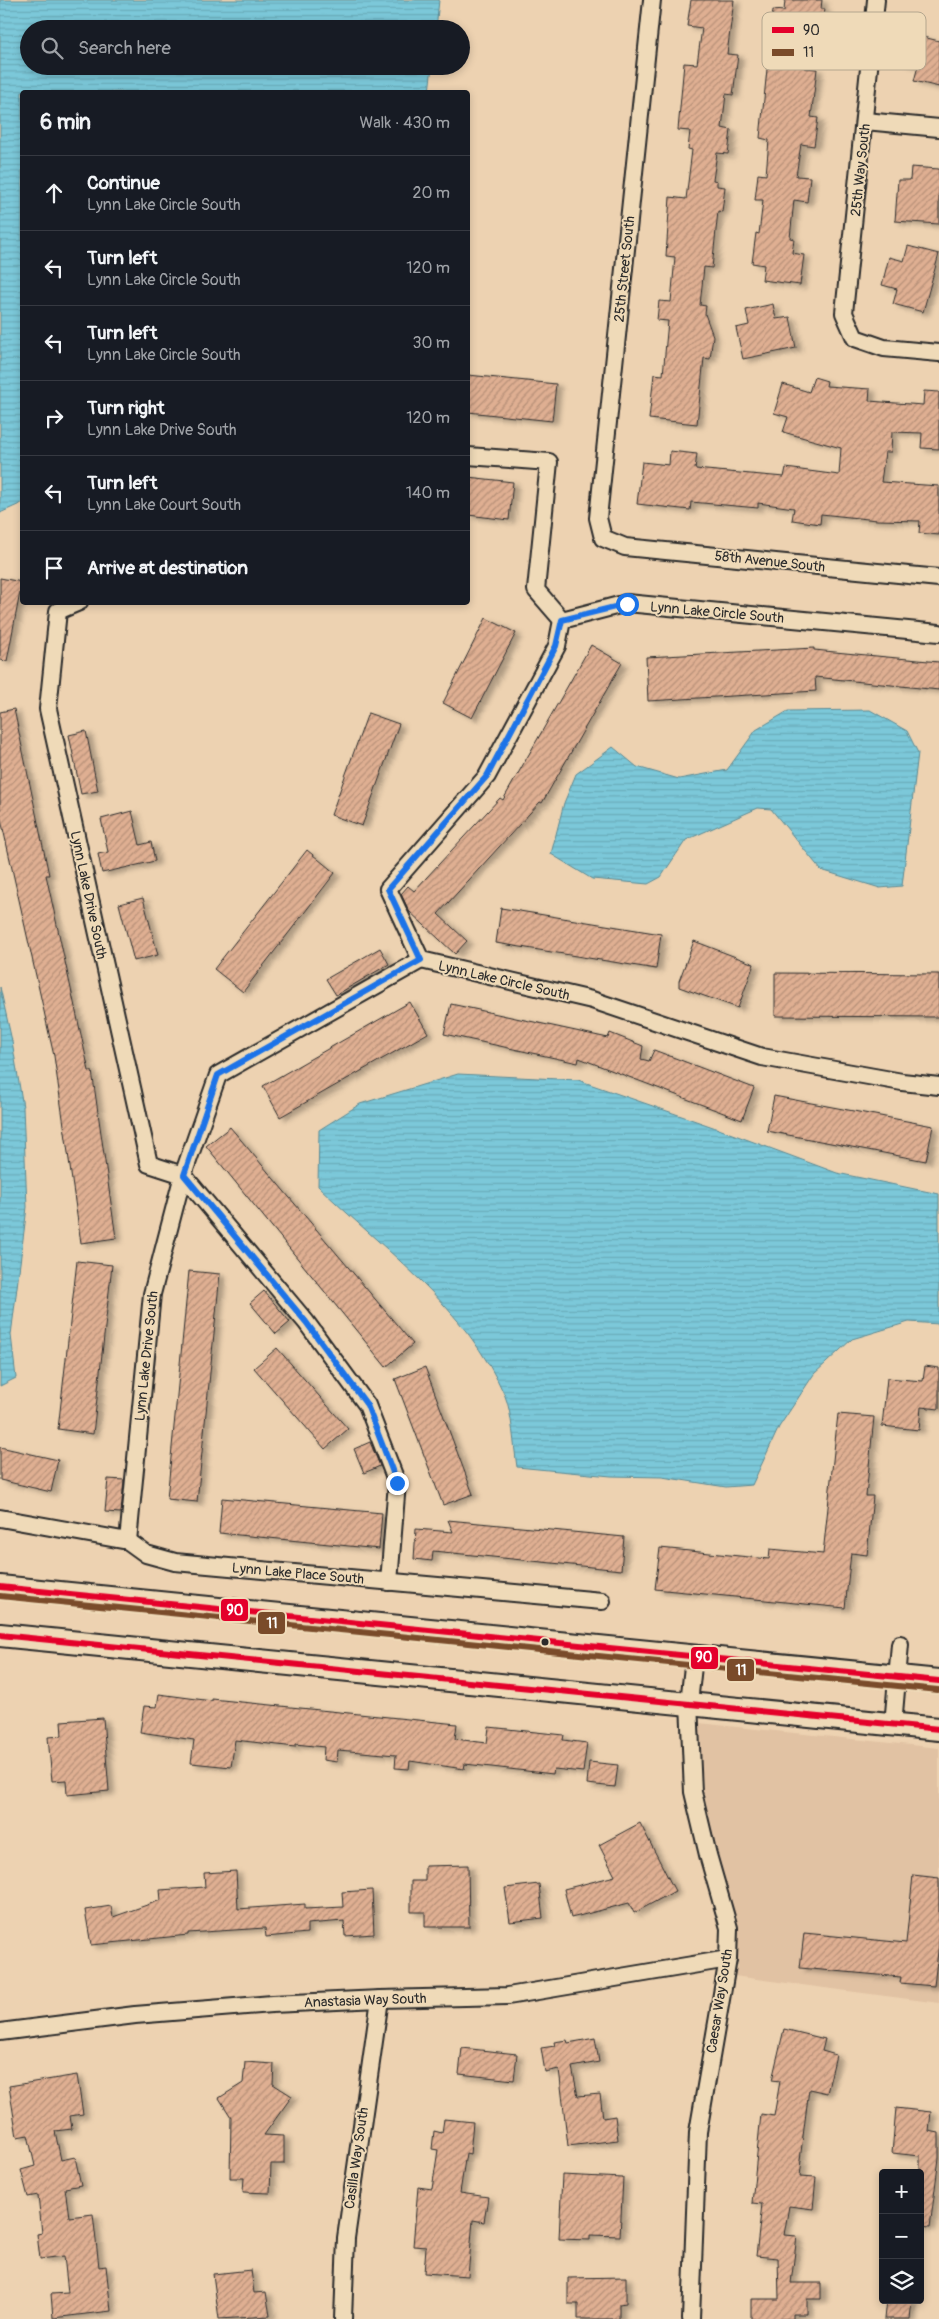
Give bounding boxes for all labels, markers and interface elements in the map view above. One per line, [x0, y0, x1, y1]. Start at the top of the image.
legend [762, 12, 926, 70]
search box [20, 20, 470, 75]
text: 90 [803, 22, 820, 39]
icon: search [38, 34, 66, 62]
text: Search here [78, 36, 171, 60]
text: 11 [803, 44, 814, 61]
text: 6 min [40, 109, 91, 136]
text: Walk · 430 m [359, 113, 450, 133]
street label: 25th Way South [847, 123, 874, 217]
text: Continue [87, 171, 160, 195]
icon: ahead [40, 179, 68, 207]
text: 20 m [412, 183, 450, 203]
text: Lynn Lake Circle South [87, 195, 241, 215]
street label: 25th Street South [610, 215, 639, 323]
text: Turn left [87, 246, 157, 270]
icon: left [40, 254, 68, 282]
text: 120 m [406, 258, 450, 278]
text: Lynn Lake Circle South [87, 270, 241, 290]
text: Turn left [87, 321, 157, 345]
icon: left [40, 329, 68, 357]
text: 30 m [412, 333, 450, 353]
text: Lynn Lake Circle South [87, 345, 241, 365]
text: Turn right [87, 396, 165, 420]
icon: right [40, 404, 68, 432]
text: 120 m [406, 408, 450, 428]
text: Lynn Lake Drive South [87, 420, 237, 440]
text: Turn left [87, 471, 157, 495]
icon: left [40, 479, 68, 507]
text: 140 m [406, 483, 450, 503]
text: Lynn Lake Court South [87, 495, 241, 515]
street label: 58th Avenue South [714, 547, 826, 576]
icon: arrive [40, 554, 68, 582]
text: Arrive at destination [87, 556, 248, 580]
route start [616, 593, 639, 616]
street label: Lynn Lake Circle South [649, 598, 785, 627]
street label: Lynn Lake Drive South [67, 829, 110, 961]
street label: Lynn Lake Circle South [437, 957, 571, 1004]
street label: Lynn Lake Drive South [131, 1290, 162, 1422]
route end [386, 1472, 409, 1495]
street label: Lynn Lake Place South [231, 1559, 365, 1588]
line badge: 90 [220, 1598, 249, 1622]
text: 90 [227, 1602, 244, 1619]
line badge: 11 [257, 1611, 286, 1635]
text: 11 [267, 1615, 277, 1632]
unlabelled marker [540, 1637, 550, 1647]
line badge: 90 [690, 1646, 719, 1670]
text: 90 [696, 1649, 713, 1666]
line badge: 11 [726, 1658, 755, 1682]
text: 11 [736, 1662, 746, 1679]
street label: Caesar Way South [703, 1948, 736, 2054]
street label: Anastasia Way South [303, 1990, 427, 2011]
street label: Casilla Way South [341, 2106, 372, 2210]
map controls [879, 2169, 924, 2304]
button: + [879, 2169, 924, 2214]
button: − [879, 2214, 924, 2259]
button: layers [879, 2259, 924, 2304]

